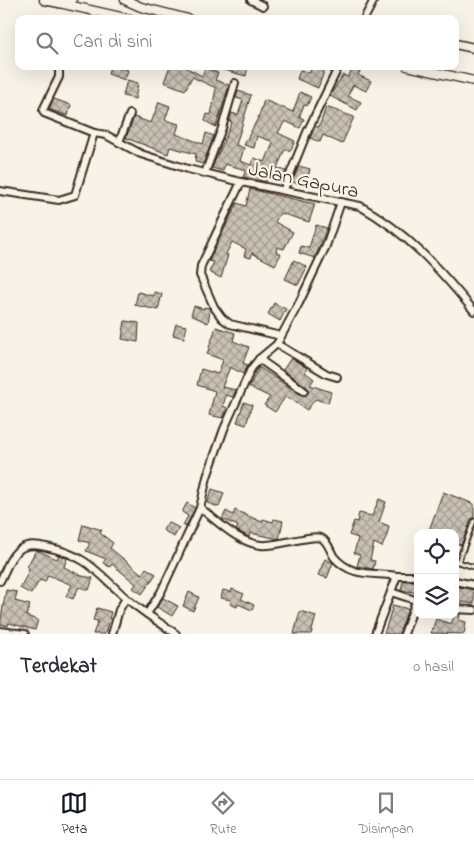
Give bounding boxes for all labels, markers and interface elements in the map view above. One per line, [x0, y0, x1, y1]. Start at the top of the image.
search box [15, 15, 459, 70]
icon: search [33, 29, 61, 57]
text: Cari di sini [73, 29, 152, 56]
street label: Jalan Gapura [246, 156, 361, 207]
map controls [414, 529, 459, 619]
button: locate [414, 529, 459, 574]
button: layers [414, 574, 459, 619]
text: Terdekat [20, 652, 97, 682]
text: 0 hasil [413, 655, 454, 679]
tab: Peta [60, 789, 88, 840]
tab: Rute [209, 789, 237, 840]
tab: Disimpan [358, 789, 414, 840]

